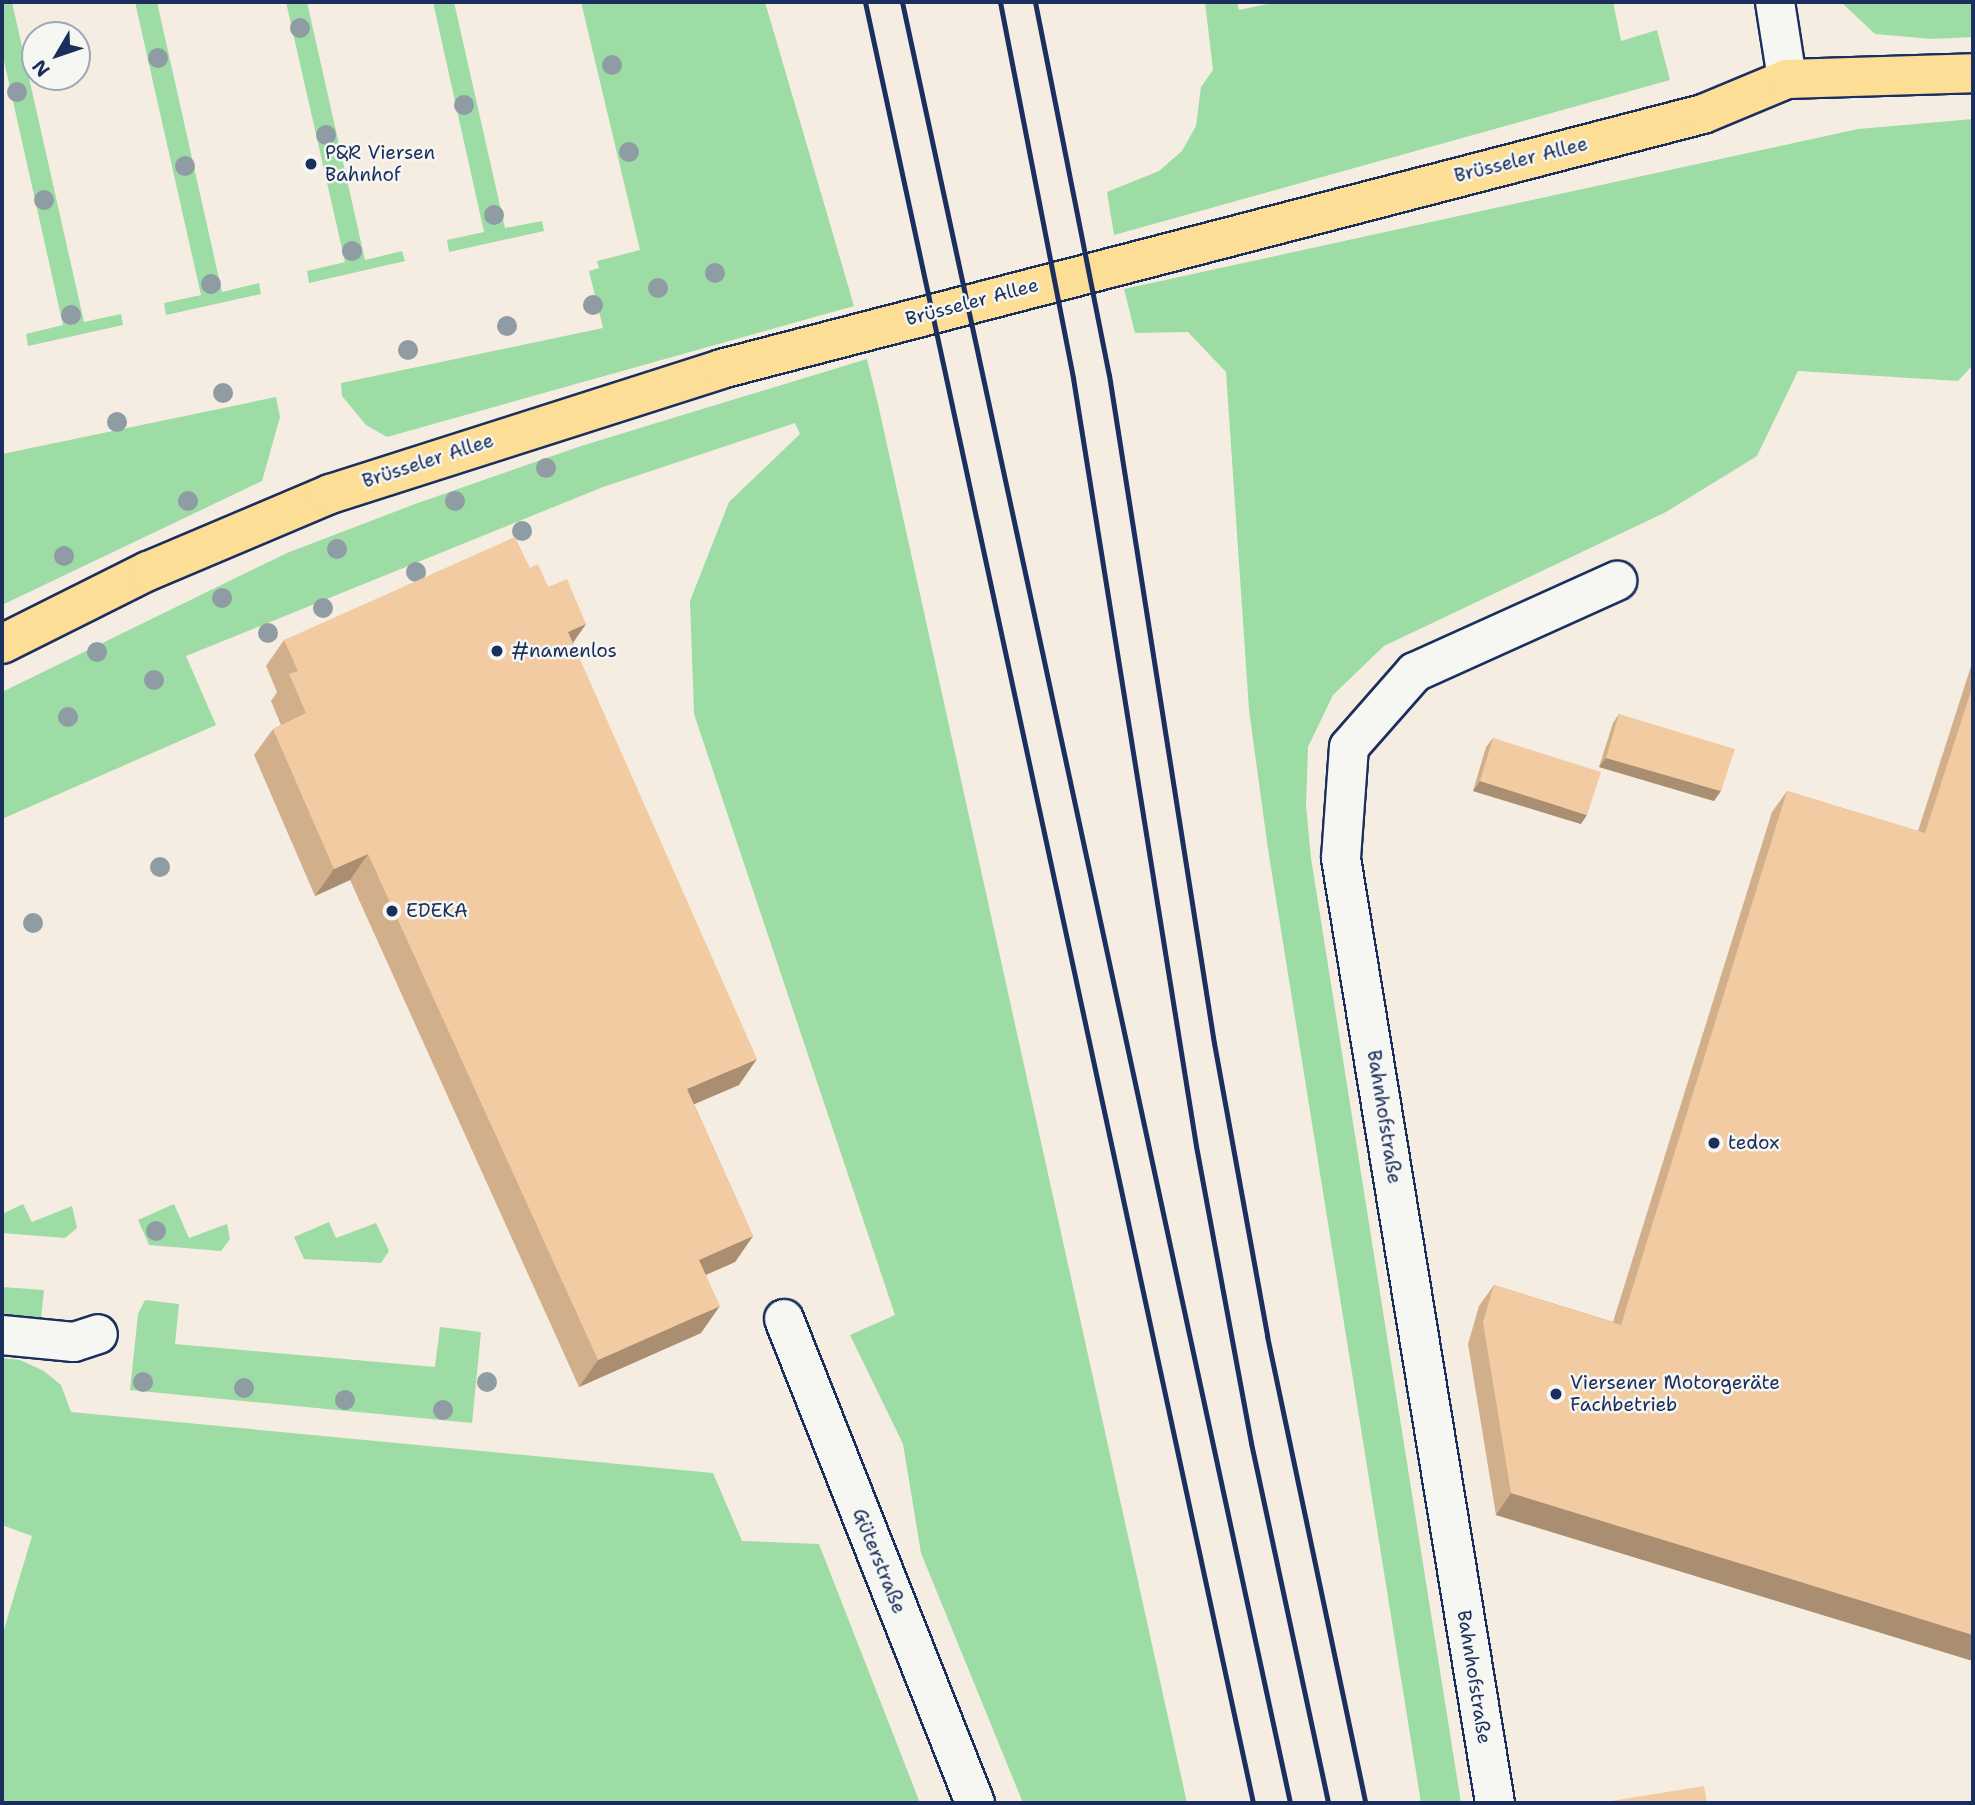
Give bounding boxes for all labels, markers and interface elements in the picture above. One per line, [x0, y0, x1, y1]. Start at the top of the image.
north arrow [21, 21, 91, 91]
text: N [26, 55, 55, 82]
street label: Brüsseler Allee [1452, 132, 1590, 188]
place label: P&R Viersen Bahnhof [325, 142, 435, 186]
marker: P&R Viersen Bahnhof [303, 156, 319, 172]
street label: Brüsseler Allee [903, 273, 1041, 331]
street label: Brüsseler Allee [359, 429, 497, 493]
place label: #namenlos [511, 640, 617, 662]
marker: #namenlos [489, 643, 505, 659]
place label: EDEKA [406, 900, 468, 922]
marker: EDEKA [384, 903, 400, 919]
street label: Bahnhofstraße [1362, 1048, 1406, 1186]
place label: tedox [1728, 1132, 1779, 1154]
marker: tedox [1706, 1135, 1722, 1151]
place label: Viersener Motorgeräte Fachbetrieb [1570, 1372, 1780, 1416]
marker: Viersener Motorgeräte Fachbetrieb [1548, 1386, 1564, 1402]
street label: Güterstraße [848, 1505, 910, 1617]
street label: Bahnhofstraße [1452, 1608, 1496, 1746]

